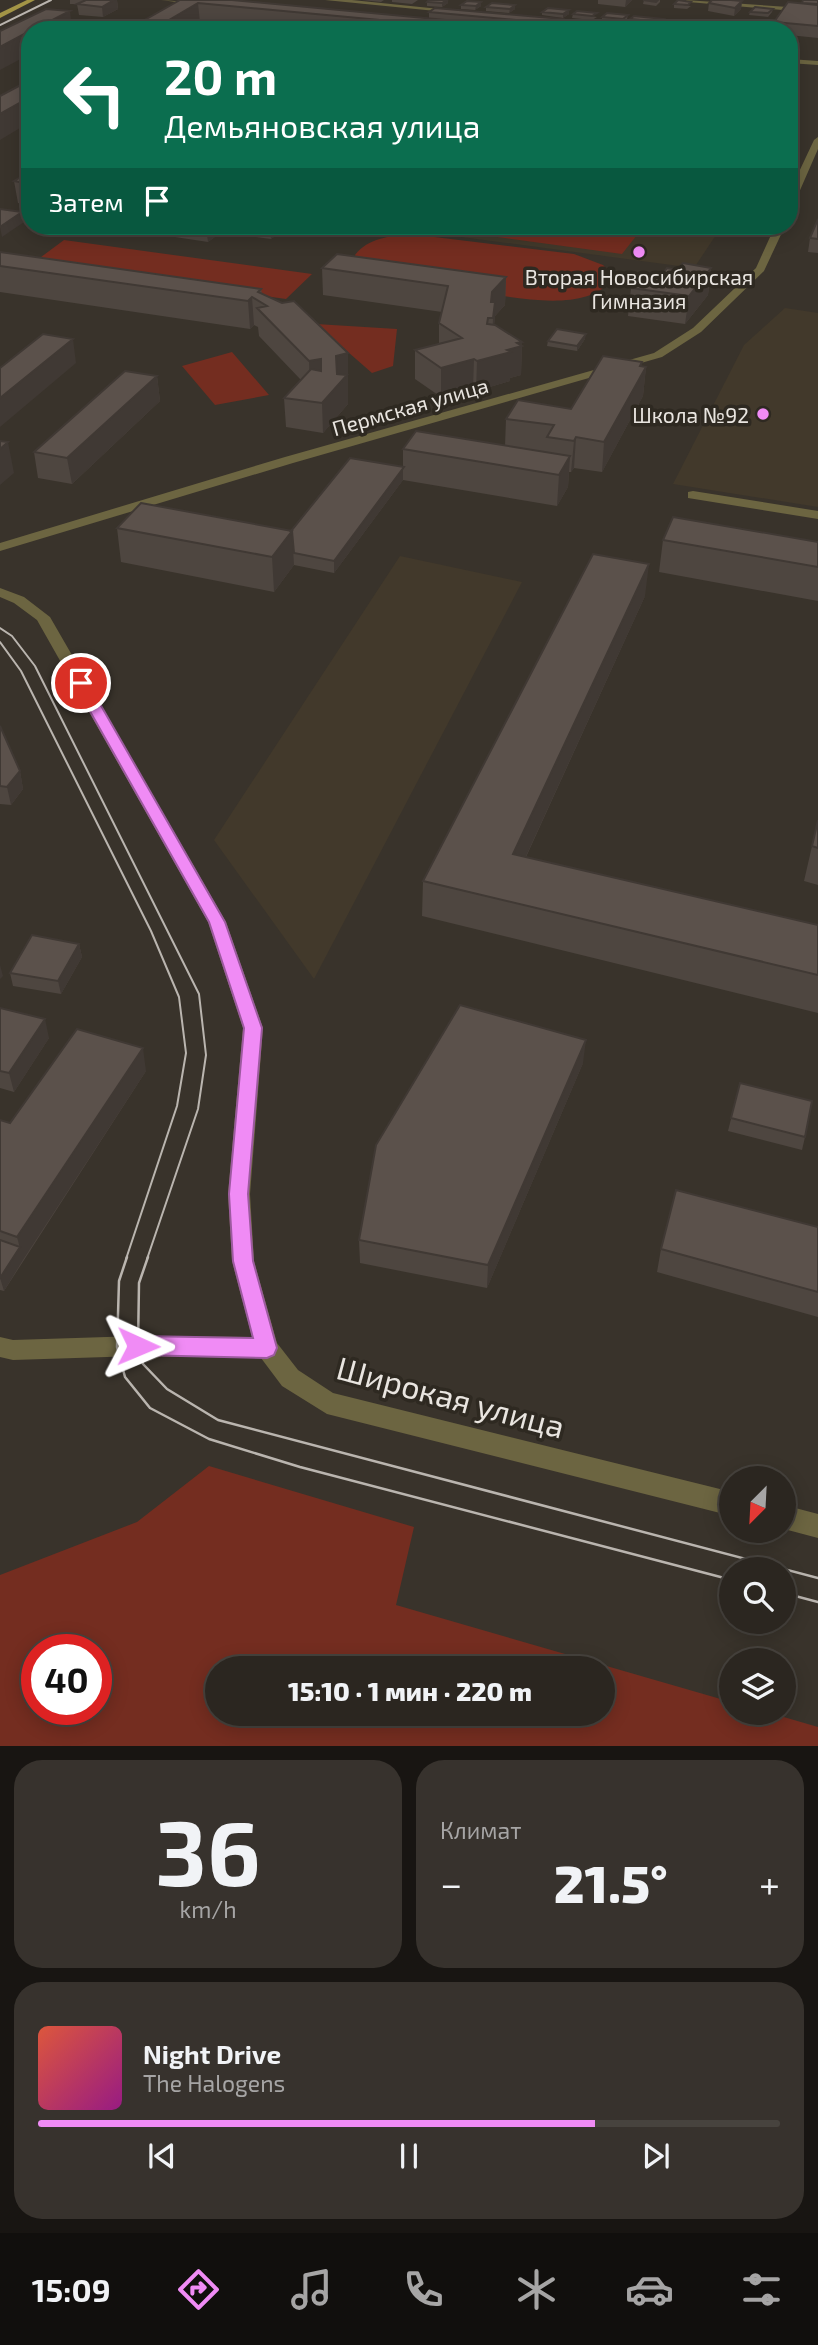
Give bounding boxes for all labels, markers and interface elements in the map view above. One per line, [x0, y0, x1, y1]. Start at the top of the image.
text: 20 m [164, 46, 277, 105]
icon: left [49, 49, 140, 140]
text: Демьяновская улица [164, 106, 480, 144]
icon: arrive [138, 182, 176, 220]
text: Затем [49, 186, 124, 217]
marker: Вторая Новосибирская Гимназия [631, 244, 647, 260]
place label: Вторая Новосибирская Гимназия [525, 264, 753, 313]
street label: Пермская улица [329, 372, 491, 441]
place label: Школа №92 [632, 402, 749, 427]
marker: Школа №92 [755, 406, 771, 422]
pin [51, 653, 111, 713]
icon: arrive [62, 664, 100, 702]
position arrow [101, 1309, 175, 1383]
street label: Широкая улица [333, 1347, 569, 1446]
north arrow [719, 1466, 796, 1544]
map controls [719, 1466, 796, 1725]
button: search [719, 1557, 796, 1634]
speed limit sign: 40 [21, 1634, 112, 1725]
button: layers [719, 1648, 796, 1725]
text: 15:10 · 1 мин · 220 m [288, 1675, 532, 1706]
text: 36 [155, 1795, 261, 1904]
text: Климат [440, 1816, 521, 1844]
text: 21.5° [554, 1851, 668, 1913]
text: − [440, 1860, 462, 1906]
text: + [759, 1860, 780, 1906]
text: km/h [179, 1895, 237, 1923]
text: Night Drive [143, 2038, 281, 2069]
text: The Halogens [143, 2069, 285, 2097]
icon: previous [143, 2137, 181, 2175]
icon: pause [390, 2137, 428, 2175]
icon: next [637, 2137, 675, 2175]
icon: directions [174, 2265, 223, 2314]
icon: music [287, 2265, 336, 2314]
icon: phone [399, 2265, 448, 2314]
icon: climate [512, 2265, 561, 2314]
icon: car [625, 2265, 674, 2314]
icon: filters [737, 2265, 786, 2314]
text: 15:09 [32, 2270, 111, 2308]

